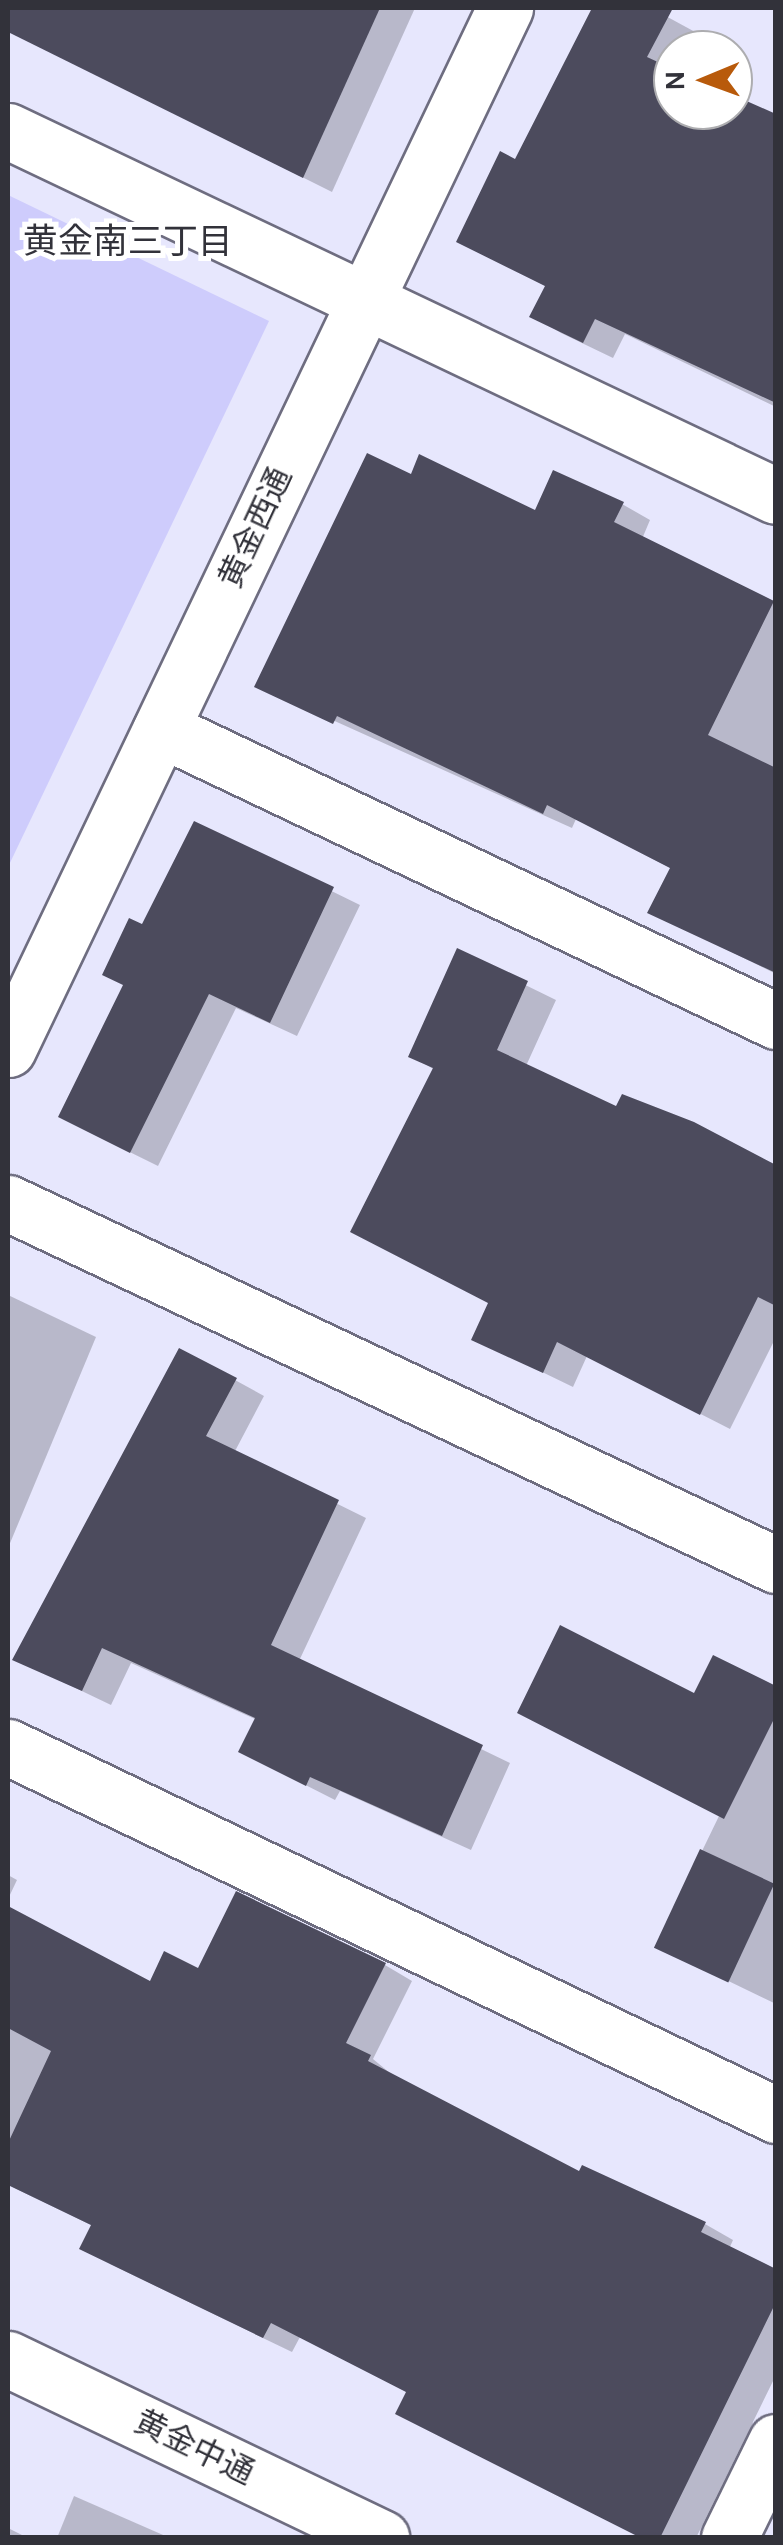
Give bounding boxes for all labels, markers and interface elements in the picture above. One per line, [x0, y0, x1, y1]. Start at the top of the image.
north arrow [653, 30, 753, 130]
text: N [658, 70, 691, 91]
district label: 黄金南三丁目 [23, 221, 233, 263]
street label: 黄金西通 [212, 462, 300, 594]
street label: 黄金中通 [128, 2403, 260, 2493]

